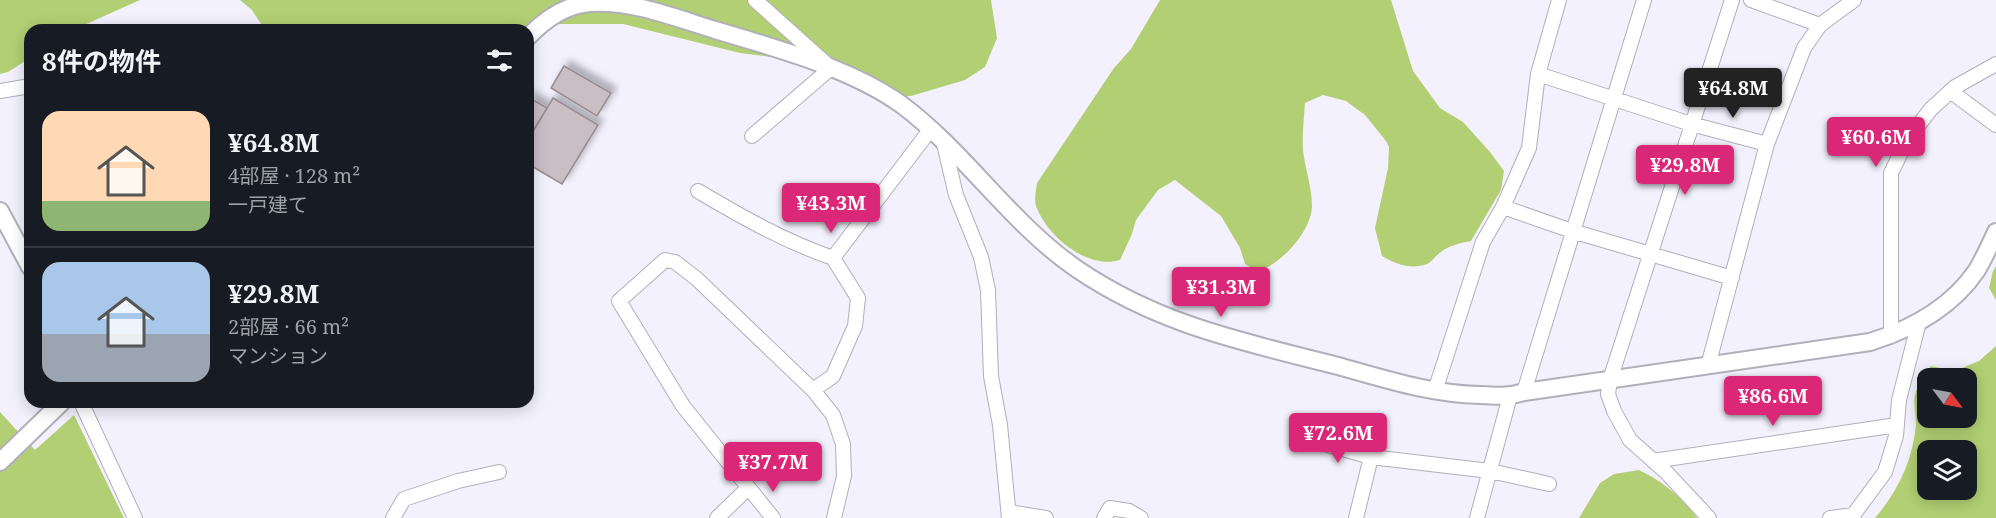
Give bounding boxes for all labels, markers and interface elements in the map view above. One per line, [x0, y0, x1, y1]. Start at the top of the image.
text: 8件の物件 [42, 43, 161, 79]
icon: filters [483, 44, 516, 77]
pin: ¥64.8M [1684, 68, 1782, 119]
text: ¥64.8M [1698, 74, 1768, 101]
pin: ¥60.6M [1827, 117, 1925, 168]
text: ¥60.6M [1841, 123, 1911, 150]
text: ¥64.8M [228, 124, 319, 160]
icon: home [90, 135, 162, 207]
pin: ¥29.8M [1636, 145, 1734, 196]
text: ¥29.8M [1650, 151, 1720, 178]
text: 4部屋 · 128 m² [228, 162, 360, 189]
pin: ¥43.3M [782, 183, 880, 234]
text: ¥43.3M [796, 189, 866, 216]
text: 一戸建て [228, 191, 308, 218]
pin: ¥31.3M [1172, 267, 1270, 318]
text: ¥31.3M [1186, 273, 1256, 300]
text: ¥29.8M [228, 275, 319, 311]
icon: home [90, 286, 162, 358]
text: 2部屋 · 66 m² [228, 313, 349, 340]
text: マンション [228, 342, 328, 369]
north arrow [1917, 368, 1977, 428]
map controls [1917, 368, 1977, 500]
pin: ¥86.6M [1724, 376, 1822, 427]
text: ¥86.6M [1738, 382, 1808, 409]
pin: ¥72.6M [1289, 413, 1387, 464]
text: ¥72.6M [1303, 419, 1373, 446]
button: layers [1917, 440, 1977, 500]
pin: ¥37.7M [724, 442, 822, 493]
text: ¥37.7M [738, 448, 808, 475]

